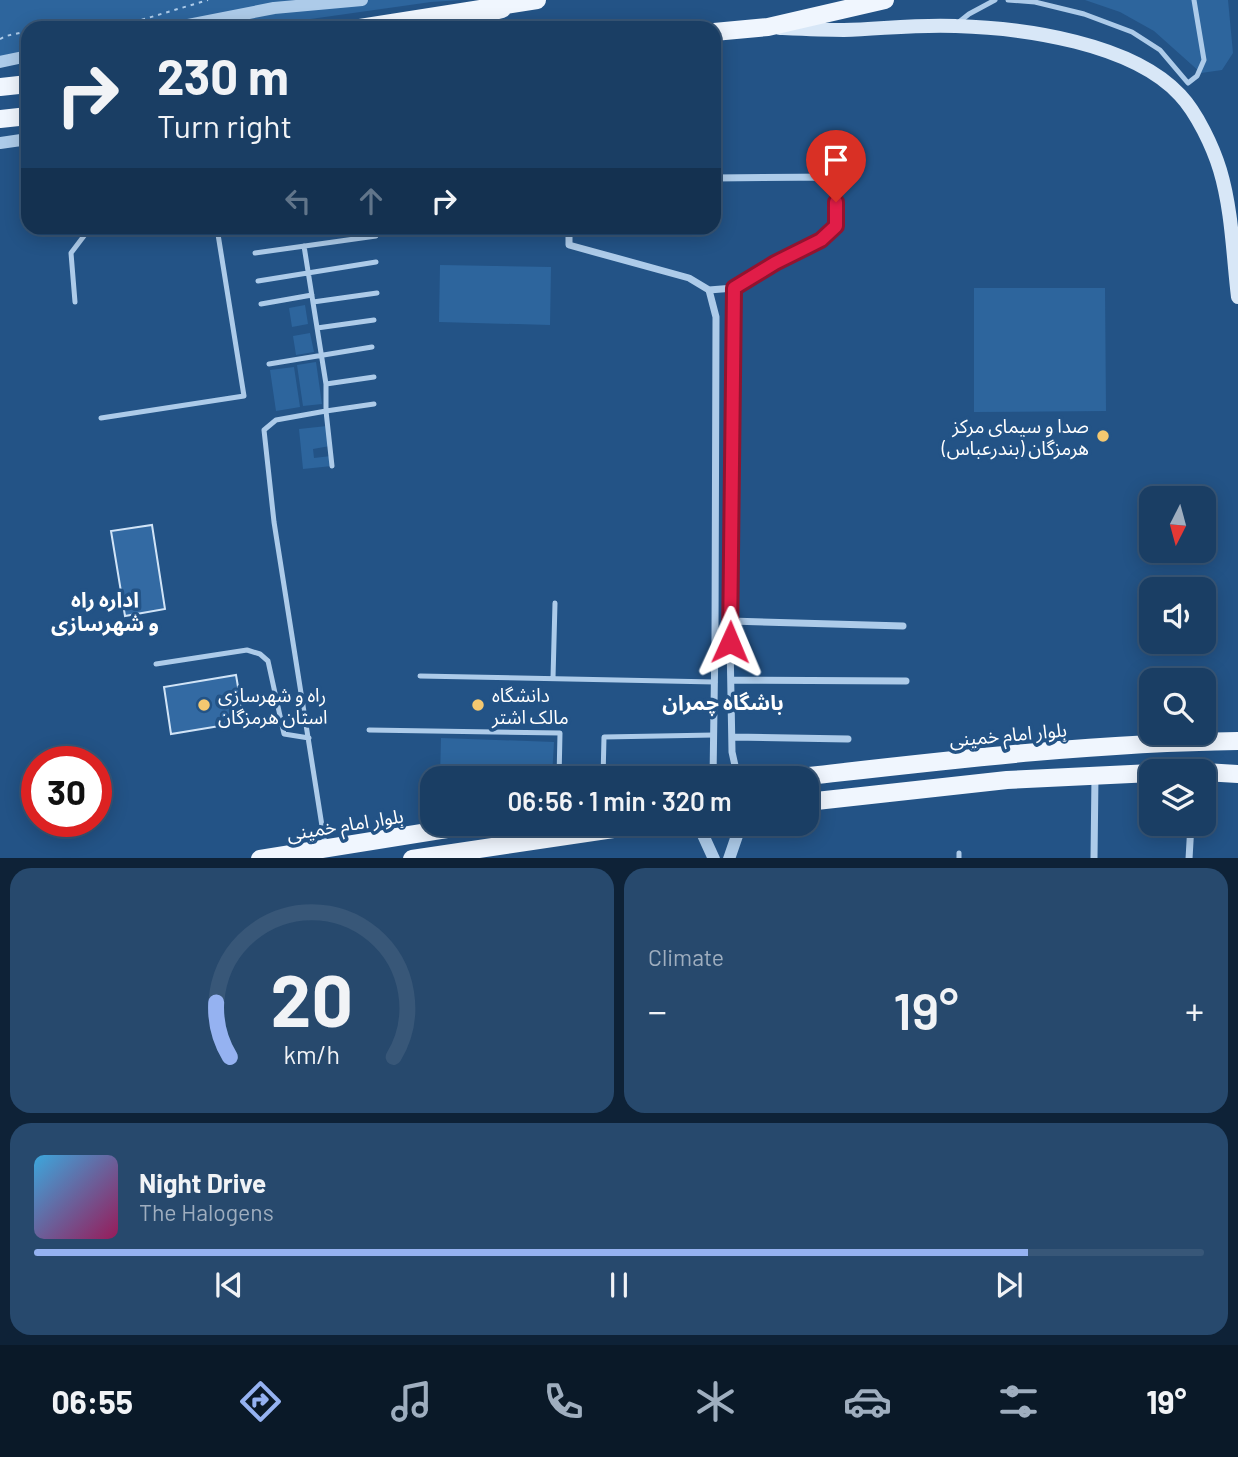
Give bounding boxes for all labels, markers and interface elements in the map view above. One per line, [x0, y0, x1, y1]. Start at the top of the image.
text: 230 m [157, 46, 289, 105]
icon: right [42, 49, 133, 140]
text: Turn right [157, 106, 292, 144]
pin [806, 130, 866, 202]
icon: arrive [817, 141, 855, 179]
icon: left [279, 182, 317, 220]
icon: ahead [352, 182, 390, 220]
icon: right [425, 182, 463, 220]
place label: صدا و سیمای مرکز هرمزگان (بندرعباس) [941, 414, 1089, 460]
marker: صدا و سیمای مرکز هرمزگان (بندرعباس) [1095, 428, 1111, 444]
north arrow [1139, 486, 1216, 564]
map controls [1139, 486, 1216, 836]
button: sound [1139, 577, 1216, 654]
district label: اداره راه و شهرسازی [51, 586, 159, 636]
position arrow [693, 605, 767, 679]
button: search [1139, 668, 1216, 745]
place label: راه و شهرسازی استان هرمزگان [218, 683, 328, 729]
place label: دانشگاه مالک اشتر [491, 683, 569, 729]
district label: باشگاه چمران [662, 689, 784, 716]
marker: راه و شهرسازی استان هرمزگان [196, 697, 212, 713]
marker: دانشگاه مالک اشتر [470, 697, 486, 713]
street label: بلوار امام خمینی [948, 717, 1068, 755]
speed limit sign: 30 [21, 746, 112, 837]
button: layers [1139, 759, 1216, 836]
text: 06:56 · 1 min · 320 m [507, 785, 732, 816]
street label: بلوار امام خمینی [285, 803, 406, 849]
text: Climate [648, 943, 724, 971]
text: 20 [271, 954, 353, 1042]
text: 19° [893, 978, 959, 1040]
text: − [648, 987, 667, 1033]
text: + [1185, 987, 1204, 1033]
text: km/h [284, 1038, 340, 1068]
text: Night Drive [139, 1167, 266, 1198]
text: The Halogens [139, 1198, 274, 1226]
icon: previous [210, 1266, 248, 1304]
icon: pause [600, 1266, 638, 1304]
icon: next [990, 1266, 1028, 1304]
icon: directions [236, 1377, 285, 1426]
icon: music [387, 1377, 436, 1426]
icon: phone [539, 1377, 588, 1426]
icon: climate [691, 1377, 740, 1426]
icon: car [843, 1377, 892, 1426]
icon: filters [994, 1377, 1043, 1426]
text: 06:55 [51, 1382, 133, 1420]
text: 19° [1146, 1382, 1187, 1420]

